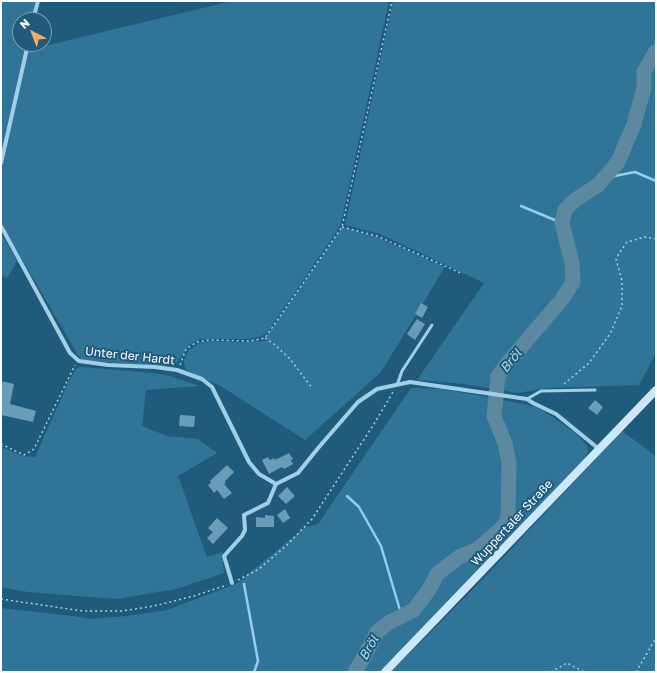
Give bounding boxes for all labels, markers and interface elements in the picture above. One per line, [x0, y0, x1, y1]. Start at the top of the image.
north arrow [12, 12, 52, 52]
text: N [17, 16, 32, 31]
street label: Unter der Hardt [84, 344, 176, 368]
water label: Bröl [497, 346, 525, 376]
street label: Wuppertaler Straße [468, 477, 556, 569]
water label: Bröl [356, 633, 382, 663]

